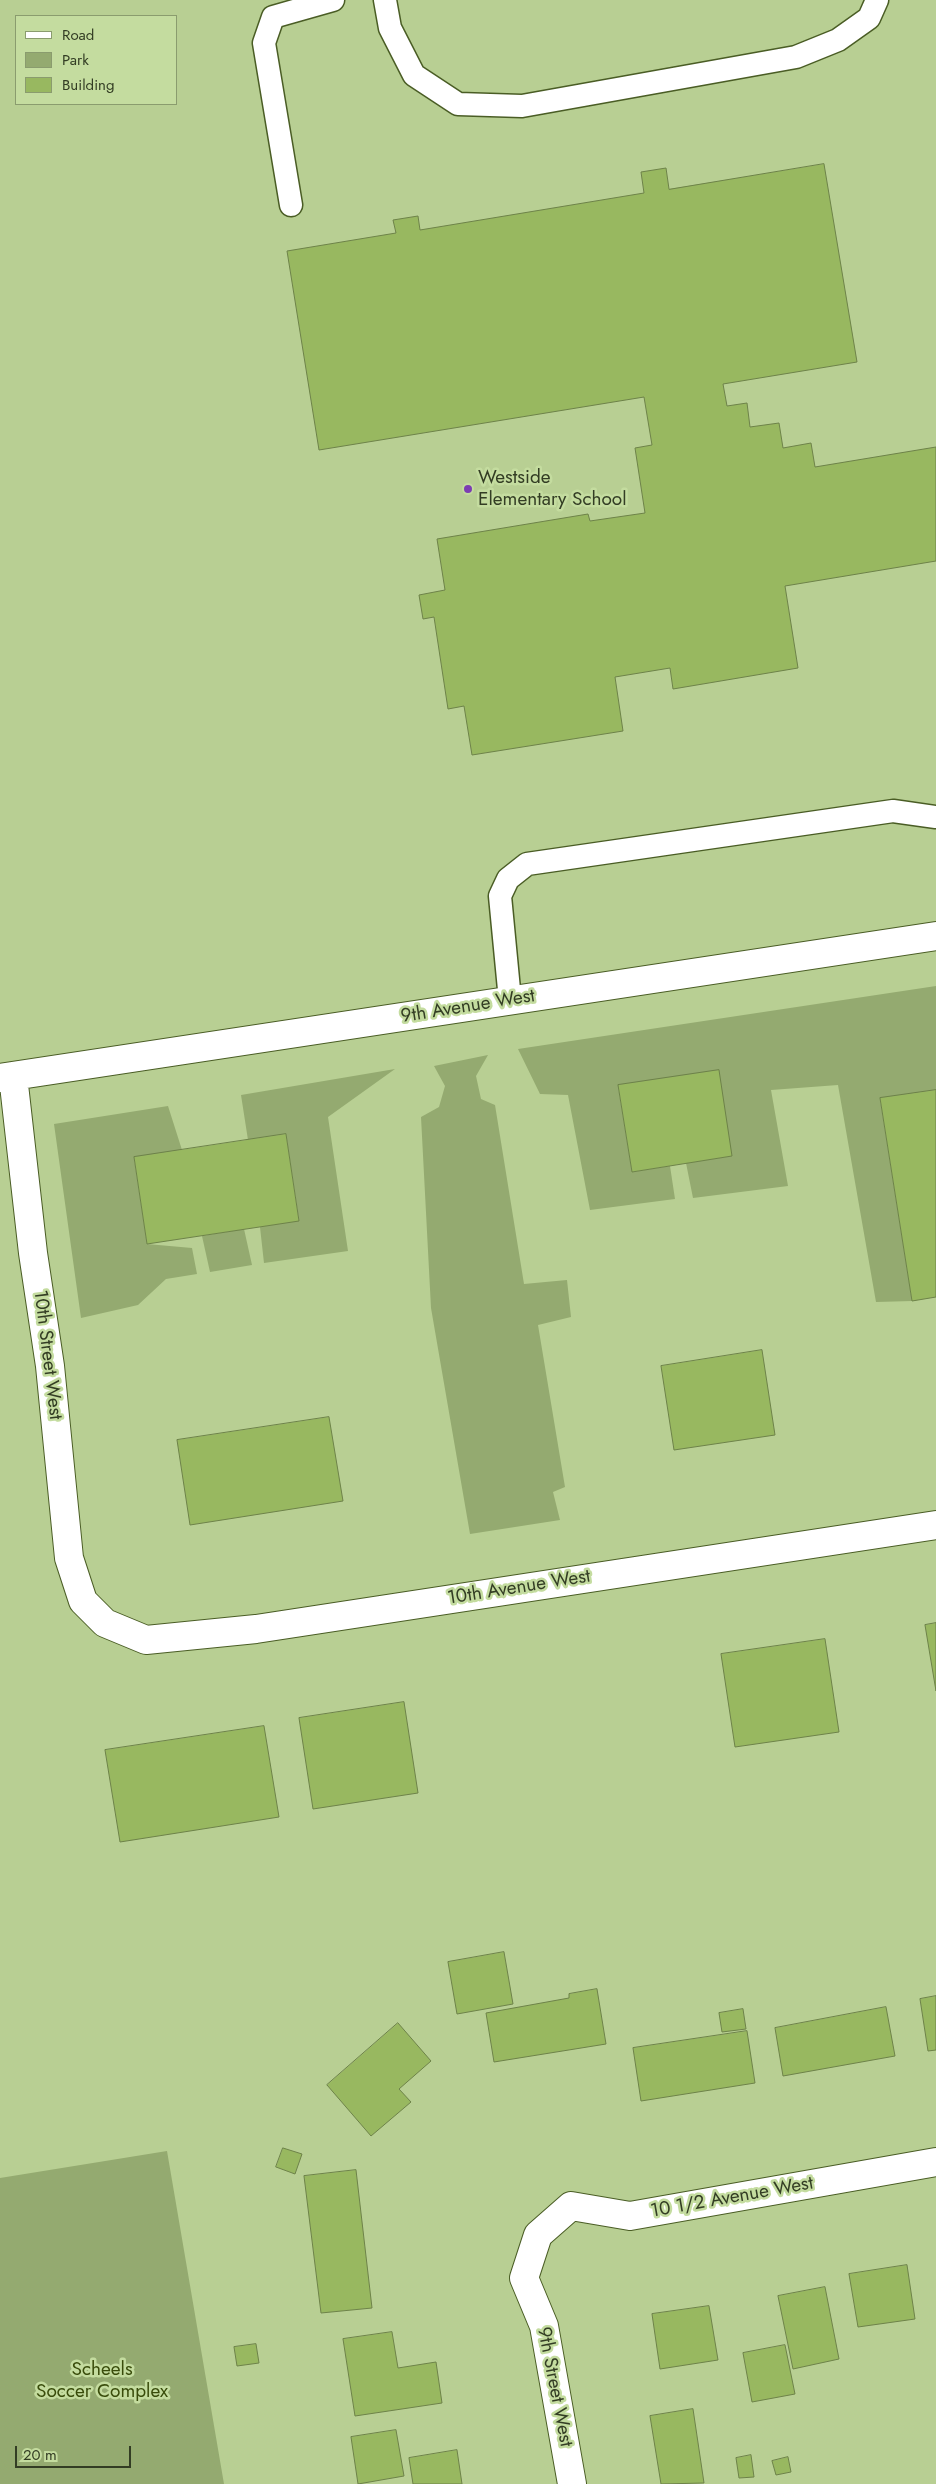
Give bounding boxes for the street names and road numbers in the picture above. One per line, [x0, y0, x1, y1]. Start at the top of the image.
street label: 9th Avenue West [399, 985, 537, 1029]
street label: 10th Street West [28, 1289, 66, 1421]
street label: 10th Avenue West [446, 1565, 592, 1611]
street label: 10 1/2 Avenue West [649, 2172, 815, 2224]
street label: 9th Street West [531, 2325, 577, 2449]

